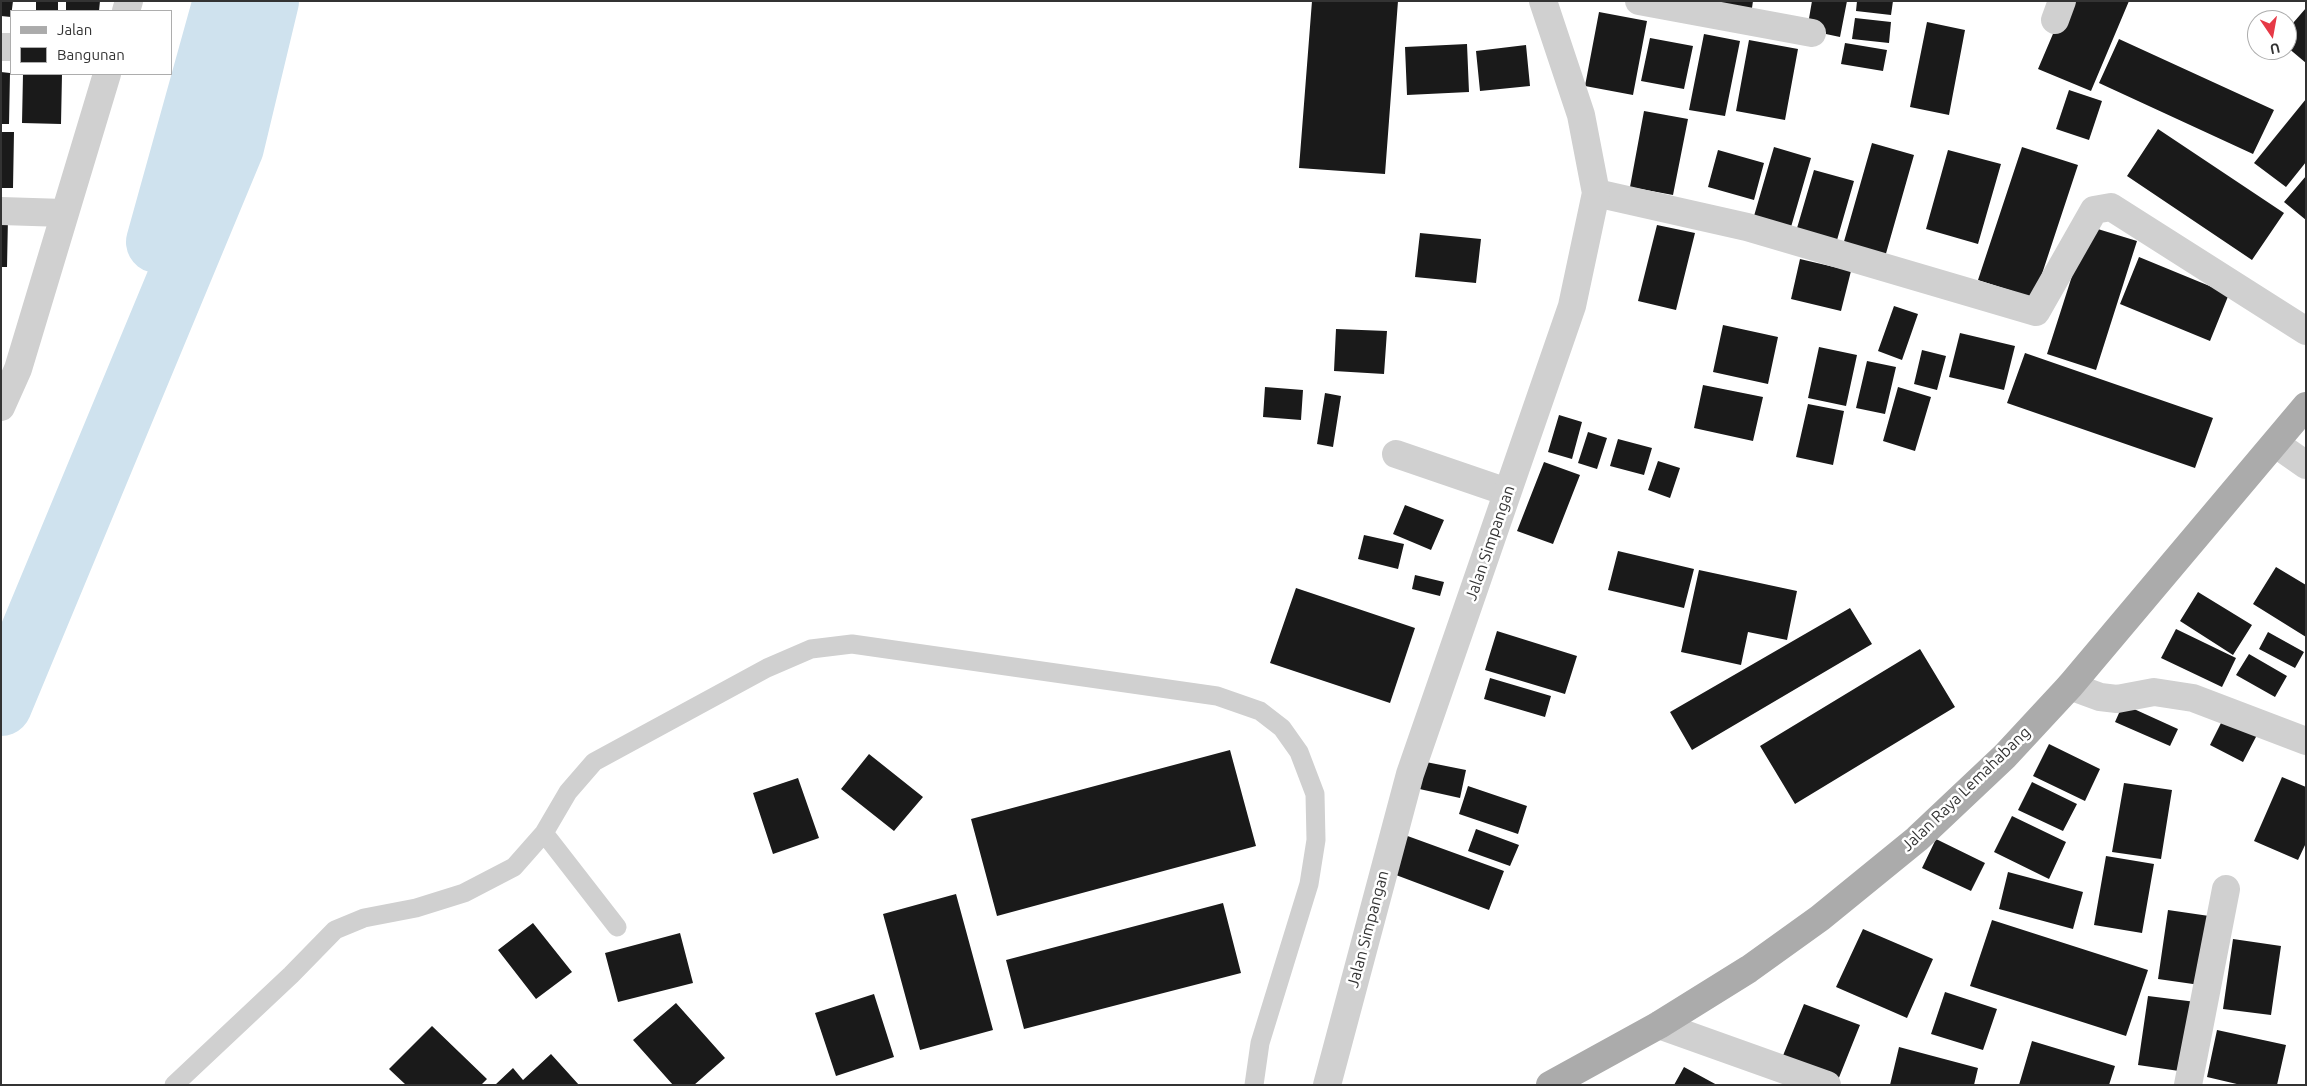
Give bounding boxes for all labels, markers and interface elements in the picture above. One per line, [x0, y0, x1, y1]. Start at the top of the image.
legend [10, 10, 172, 75]
north arrow [2247, 10, 2297, 60]
text: Jalan [57, 21, 92, 38]
text: U [2268, 40, 2281, 58]
text: Bangunan [57, 46, 125, 63]
street label: Jalan Simpangan [1461, 483, 1519, 603]
street label: Jalan Raya Lemahabang [1898, 723, 2034, 855]
street label: Jalan Simpangan [1343, 868, 1393, 990]

